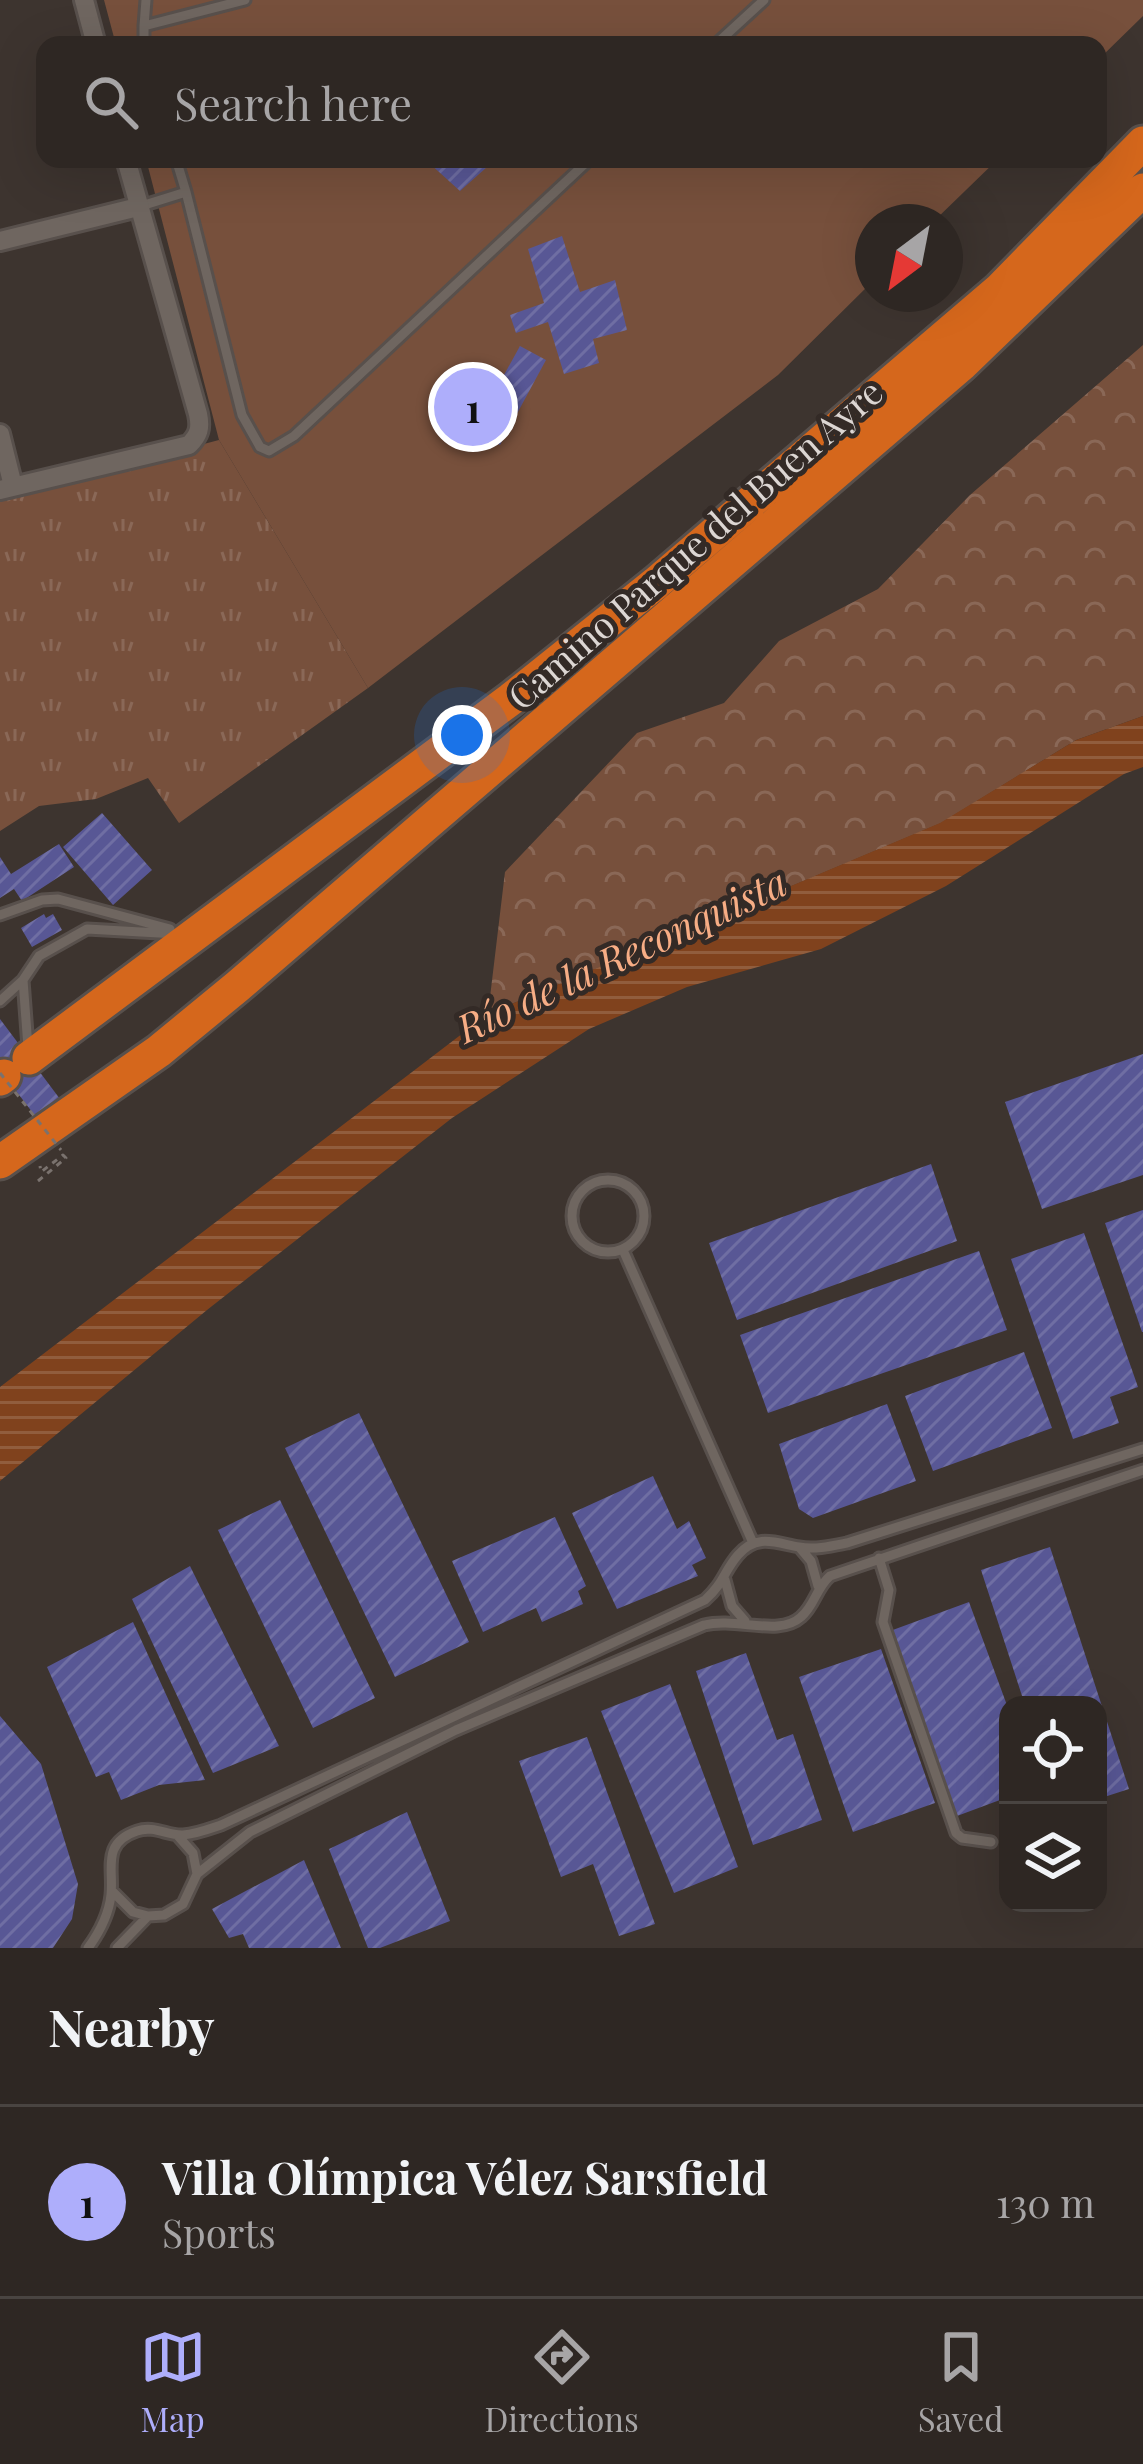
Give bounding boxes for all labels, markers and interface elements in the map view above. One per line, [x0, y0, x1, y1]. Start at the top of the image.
search box [36, 36, 1107, 168]
icon: search [78, 69, 144, 135]
text: Search here [174, 72, 412, 132]
north arrow [855, 204, 963, 312]
pin: 1 [434, 362, 512, 452]
street label: Camino Parque del Buen Ayre [497, 367, 891, 719]
your location [432, 705, 492, 765]
water label: Río de la Reconquista [446, 855, 794, 1054]
map controls [999, 1696, 1107, 1912]
button: locate [999, 1696, 1107, 1804]
button: layers [999, 1804, 1107, 1912]
text: Nearby [48, 1992, 214, 2060]
text: Villa Olímpica Vélez Sarsfield [162, 2146, 768, 2206]
text: 1 [80, 2176, 94, 2228]
text: 130 m [996, 2176, 1095, 2228]
text: Sports [162, 2206, 276, 2258]
tab: Map [140, 2324, 206, 2440]
tab: Directions [485, 2324, 639, 2440]
tab: Saved [918, 2324, 1004, 2440]

